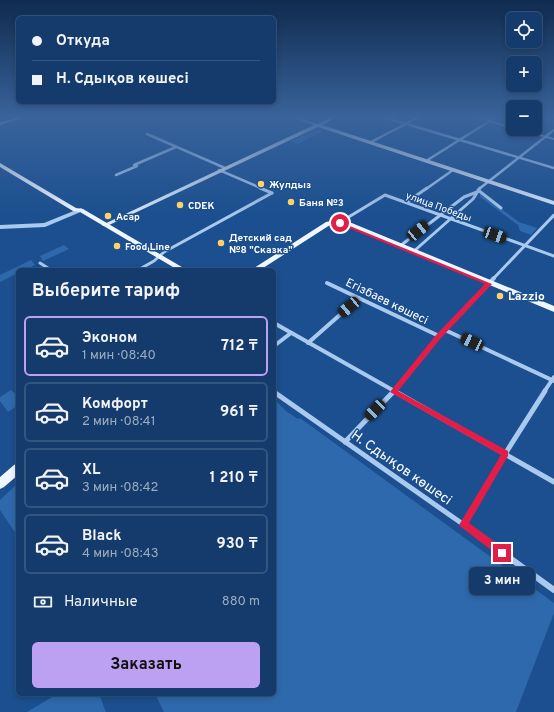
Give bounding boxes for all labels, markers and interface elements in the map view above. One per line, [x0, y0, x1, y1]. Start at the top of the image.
map controls [506, 12, 542, 136]
button: locate [506, 12, 542, 48]
text: Откуда [56, 32, 110, 51]
button: + [506, 56, 542, 92]
text: Н. Сдықов көшесі [56, 70, 189, 89]
button: − [506, 100, 542, 136]
marker: Жулдыз [256, 179, 266, 189]
place label: Жулдыз [269, 179, 311, 192]
street label: улица Победы [404, 189, 473, 225]
marker: Баня №3 [286, 197, 296, 207]
place label: Баня №3 [299, 197, 344, 210]
marker: CDEK [175, 200, 185, 210]
place label: CDEK [188, 200, 215, 213]
marker: Асар [103, 211, 113, 221]
place label: Асар [116, 211, 140, 224]
route start [331, 214, 349, 232]
car [405, 219, 431, 243]
car [482, 225, 508, 245]
place label: Детский сад №8 "Сказка" [229, 232, 293, 257]
marker: Детский сад №8 "Сказка" [216, 238, 226, 248]
marker: Food Line [112, 241, 122, 251]
place label: Food Line [125, 241, 170, 254]
street label: Егізбаев көшесі [343, 275, 430, 329]
text: Выберите тариф [32, 280, 180, 303]
place label: Lazzio [508, 289, 545, 305]
marker: Lazzio [495, 291, 505, 301]
car [336, 295, 362, 319]
icon: car [34, 328, 70, 364]
text: Эконом [82, 329, 137, 348]
car [459, 331, 485, 353]
text: 712 ₸ [221, 337, 258, 356]
text: 1 мин · 08:40 [82, 348, 156, 364]
icon: car [34, 394, 70, 430]
text: Комфорт [82, 395, 148, 414]
car [362, 397, 388, 423]
text: 961 ₸ [220, 403, 258, 422]
text: 2 мин · 08:41 [82, 414, 156, 430]
street label: Н. Сдықов көшесі [347, 427, 455, 509]
icon: car [34, 460, 70, 496]
text: XL [82, 461, 100, 480]
text: 1 210 ₸ [210, 469, 258, 488]
text: 3 мин · 08:42 [82, 480, 159, 496]
icon: car [34, 526, 70, 562]
text: Black [82, 527, 122, 546]
text: 930 ₸ [217, 535, 258, 554]
route end [493, 544, 511, 562]
text: 4 мин · 08:43 [82, 546, 159, 562]
callout: 3 мин [469, 567, 535, 595]
text: 3 мин [484, 573, 520, 589]
icon: cash [32, 591, 54, 613]
text: Наличные [64, 593, 138, 612]
text: 880 m [222, 594, 260, 610]
button: Заказать [32, 642, 260, 688]

